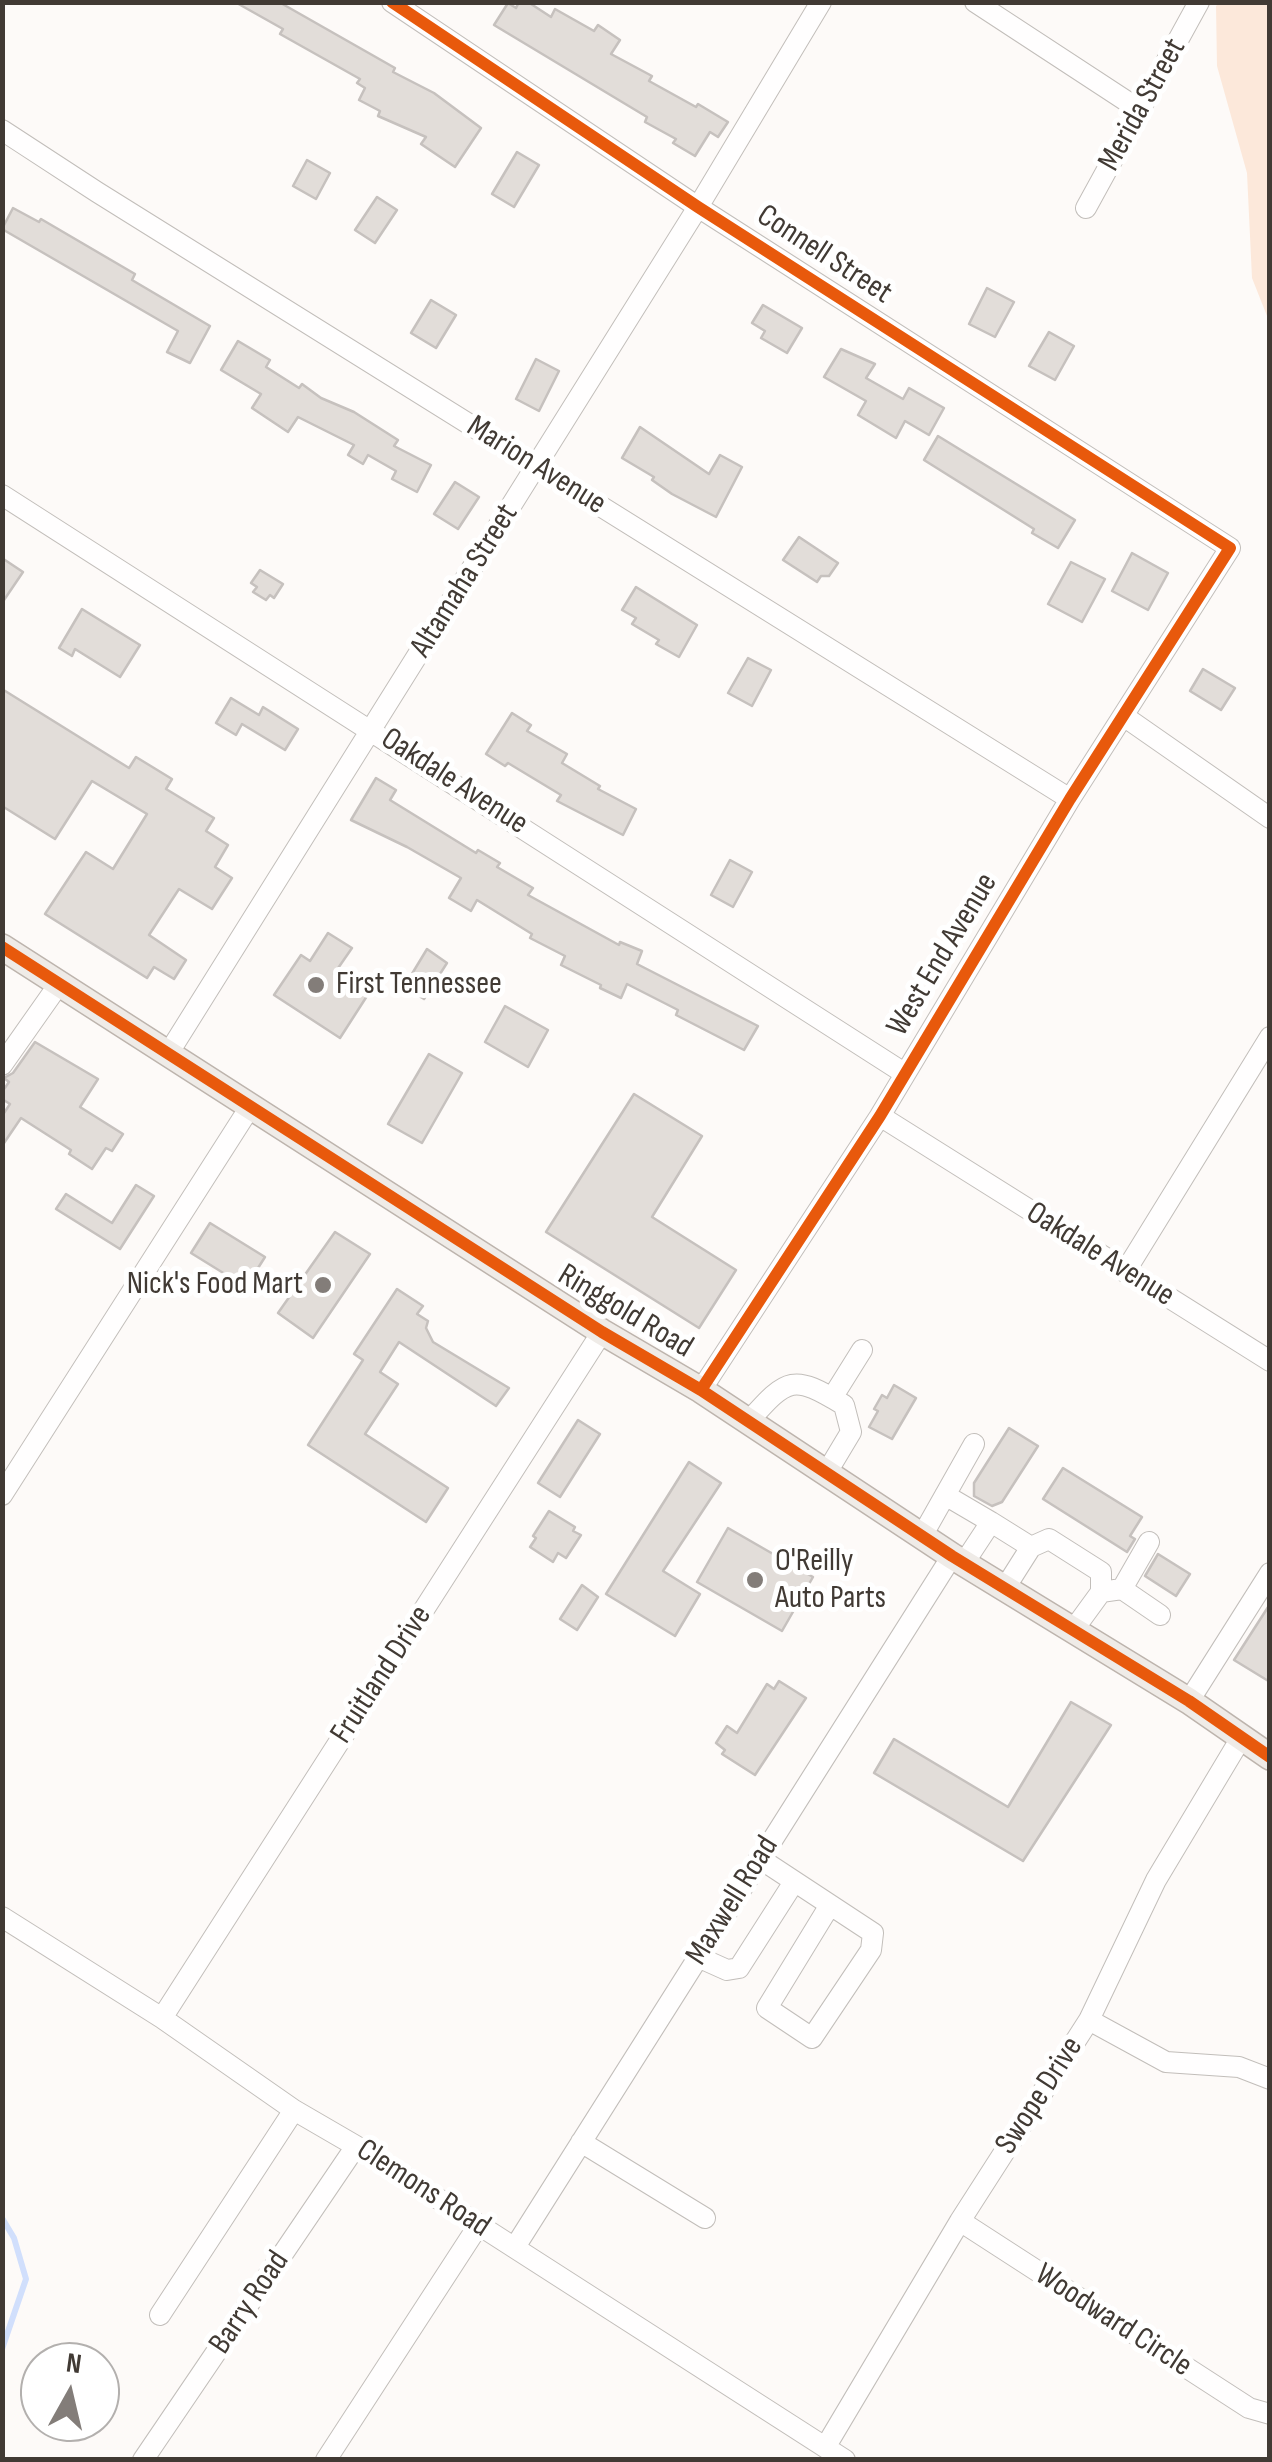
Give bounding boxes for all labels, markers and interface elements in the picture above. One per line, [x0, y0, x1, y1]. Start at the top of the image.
street label: Merida Street [1091, 32, 1195, 178]
street label: Connell Street [749, 197, 899, 313]
street label: Marion Avenue [459, 408, 613, 524]
street label: Altamaha Street [403, 497, 527, 665]
street label: Oakdale Avenue [373, 720, 535, 844]
street label: West End Avenue [879, 867, 1007, 1043]
place label: First Tennessee [336, 966, 502, 1004]
marker: First Tennessee [305, 974, 327, 996]
street label: Oakdale Avenue [1019, 1194, 1181, 1316]
street label: Ringgold Road [550, 1257, 700, 1367]
place label: Nick's Food Mart [127, 1266, 303, 1304]
marker: Nick's Food Mart [312, 1274, 334, 1296]
place label: O'Reilly Auto Parts [775, 1543, 886, 1618]
marker: O'Reilly Auto Parts [744, 1569, 766, 1591]
street label: Fruitland Drive [323, 1599, 441, 1751]
street label: Maxwell Road [678, 1830, 788, 1972]
street label: Swope Drive [988, 2030, 1092, 2162]
street label: Clemons Road [349, 2132, 497, 2246]
street label: Barry Road [202, 2244, 298, 2362]
street label: Woodward Circle [1028, 2256, 1198, 2386]
north arrow [20, 2342, 120, 2442]
text: N [64, 2346, 84, 2381]

